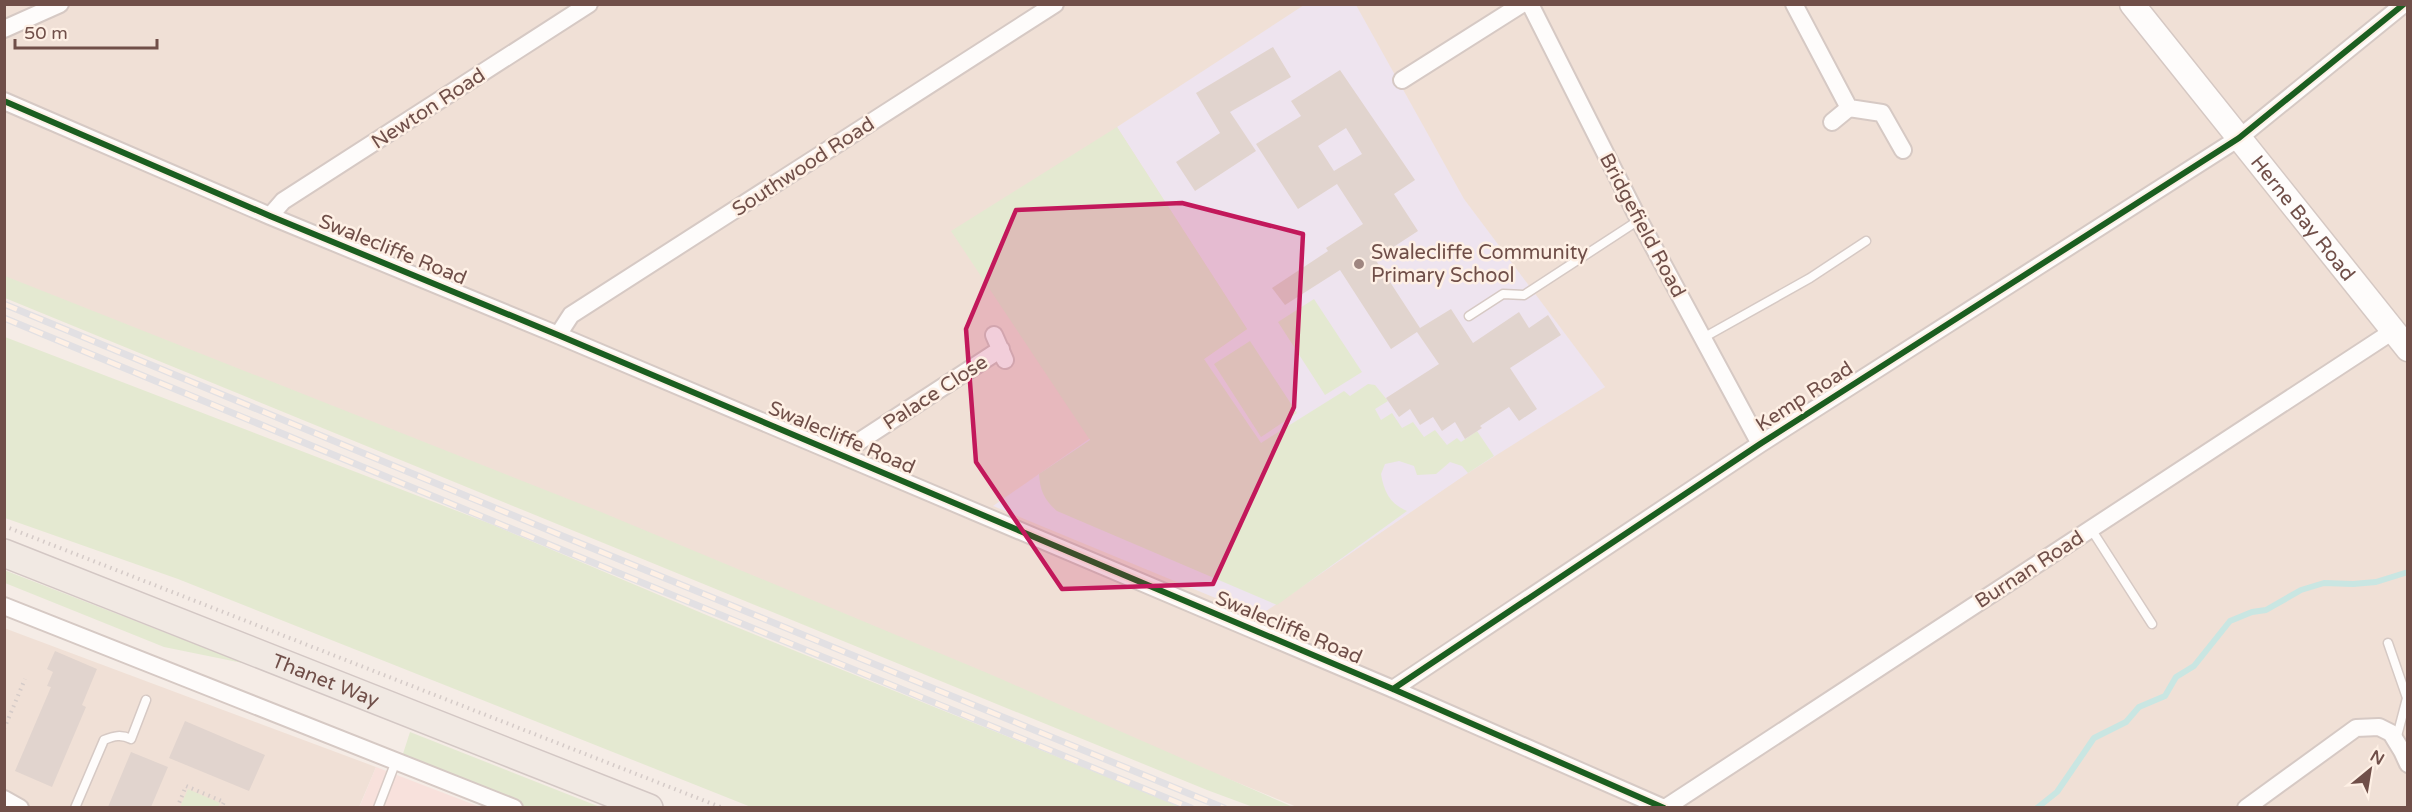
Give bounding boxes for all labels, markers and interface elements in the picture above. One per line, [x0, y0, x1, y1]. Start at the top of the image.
scale bar [15, 12, 158, 50]
text: 50 m [24, 22, 68, 44]
street label: Newton Road [367, 63, 490, 154]
street label: Southwood Road [728, 112, 879, 222]
street label: Bridgefield Road [1594, 149, 1690, 302]
street label: Herne Bay Road [2245, 151, 2360, 286]
street label: Swalecliffe Road [315, 209, 470, 291]
place label: Swalecliffe Community Primary School [1371, 241, 1588, 288]
marker: Swalecliffe Community Primary School [1352, 257, 1366, 271]
street label: Palace Close [879, 350, 992, 435]
street label: Kemp Road [1751, 357, 1858, 437]
street label: Swalecliffe Road [765, 396, 919, 480]
street label: Burnan Road [1971, 526, 2088, 614]
street label: Swalecliffe Road [1212, 586, 1366, 670]
street label: Thanet Way [268, 649, 383, 713]
north arrow [2340, 740, 2400, 800]
text: N [2366, 746, 2388, 770]

